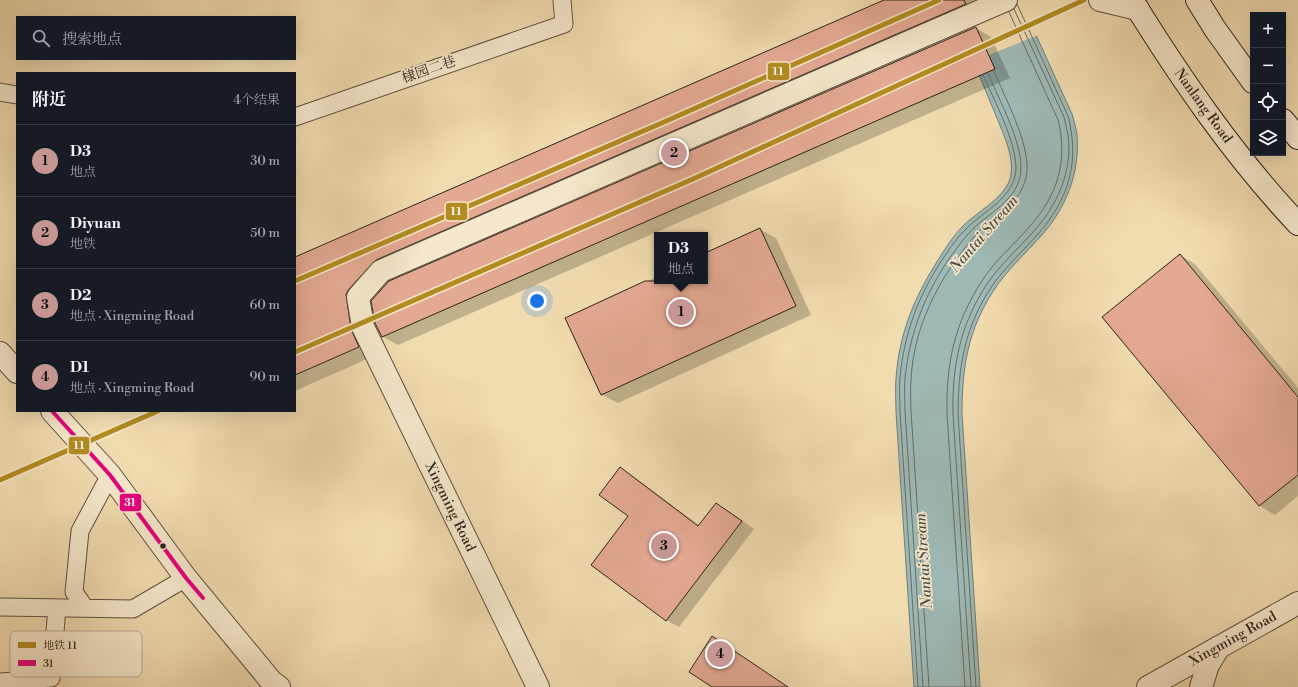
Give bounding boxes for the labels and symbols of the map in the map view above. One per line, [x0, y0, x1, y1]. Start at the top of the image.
street label: 棣园二巷 [400, 52, 458, 88]
line badge: 11 [767, 62, 790, 81]
text: 11 [773, 65, 784, 79]
street label: Nanlang Road [1170, 65, 1236, 147]
pin: 2 [661, 138, 687, 168]
water label: Nantai Stream [945, 191, 1023, 277]
line badge: 11 [445, 202, 468, 221]
text: 11 [451, 205, 462, 219]
your location [527, 291, 547, 311]
pin: 1 [668, 297, 694, 327]
line badge: 11 [68, 436, 90, 455]
text: 11 [74, 439, 85, 453]
street label: Xingming Road [420, 458, 479, 555]
line badge: 31 [119, 493, 142, 512]
text: 31 [124, 496, 137, 510]
water label: Nantai Stream [911, 512, 937, 610]
pin: 3 [651, 531, 677, 561]
unlabelled marker [158, 541, 168, 551]
street label: Xingming Road [1185, 607, 1280, 671]
legend [10, 631, 142, 677]
text: 地铁 11 [43, 639, 77, 653]
pin: 4 [707, 639, 733, 669]
text: 31 [43, 657, 54, 671]

